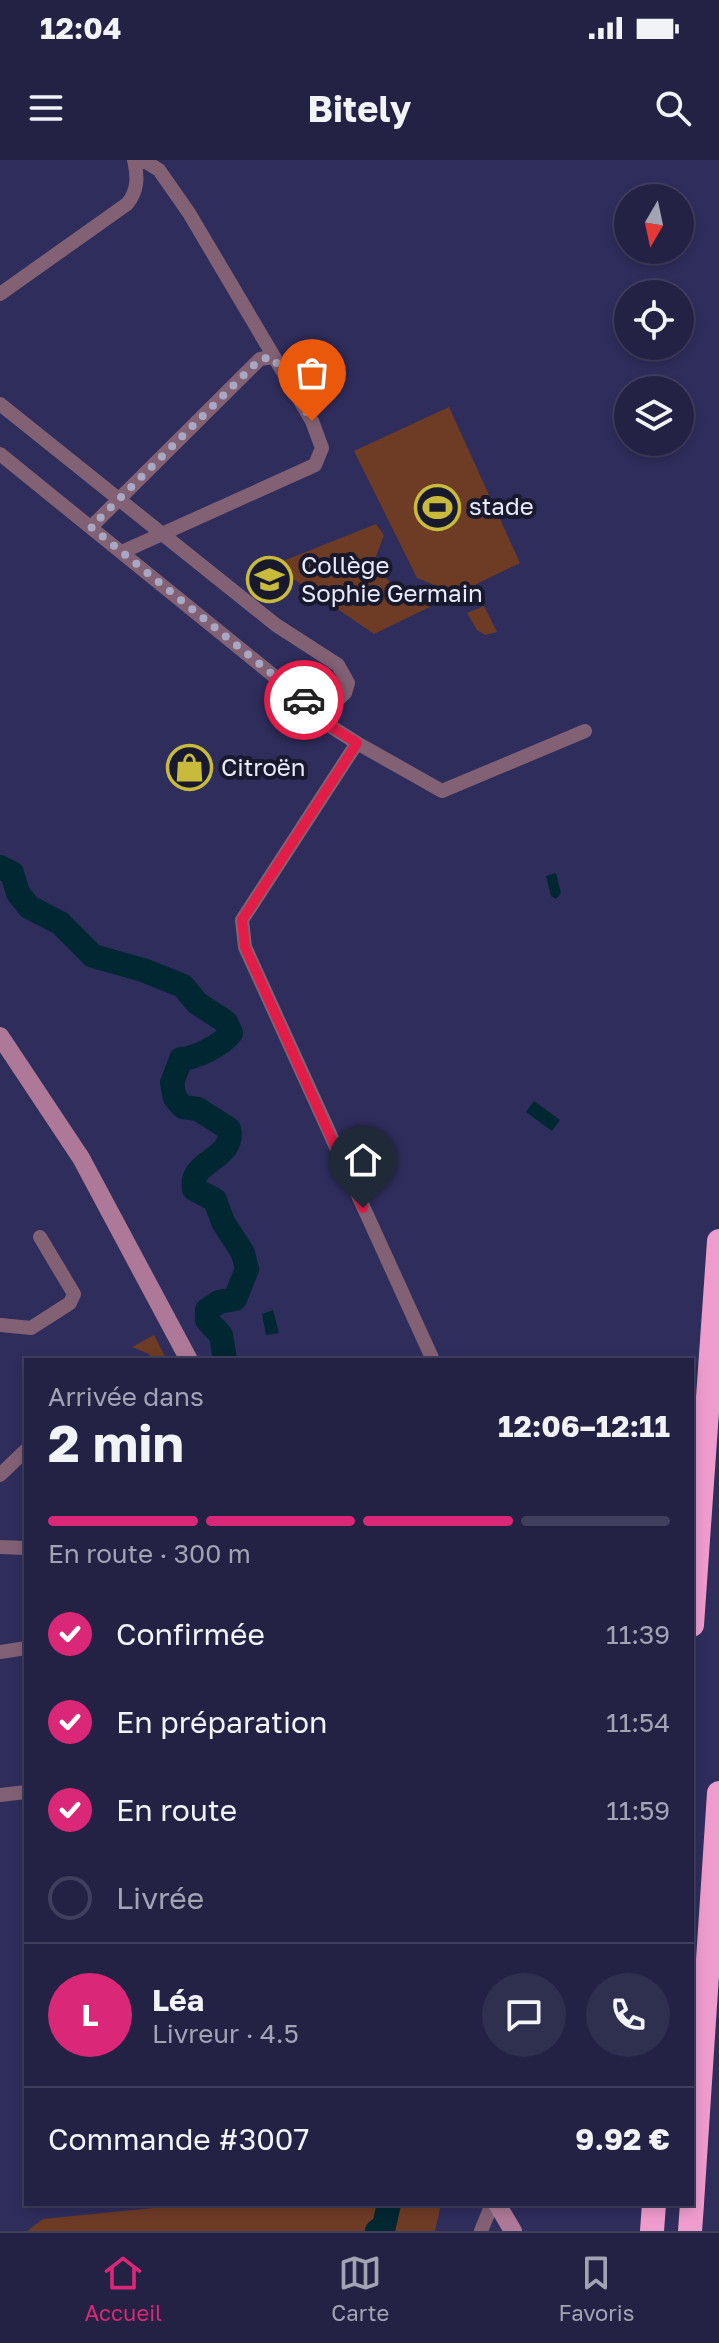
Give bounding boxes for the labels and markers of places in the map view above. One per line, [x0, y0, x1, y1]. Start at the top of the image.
pin [278, 339, 346, 421]
sports icon: stade [414, 483, 462, 531]
place label: stade [469, 491, 534, 520]
place label: Collège Sophie Germain [301, 550, 483, 607]
school or university icon: Collège Sophie Germain [246, 556, 294, 604]
shop icon: Citroën [166, 744, 214, 792]
place label: Citroën [221, 752, 306, 781]
pin [329, 1126, 397, 1208]

